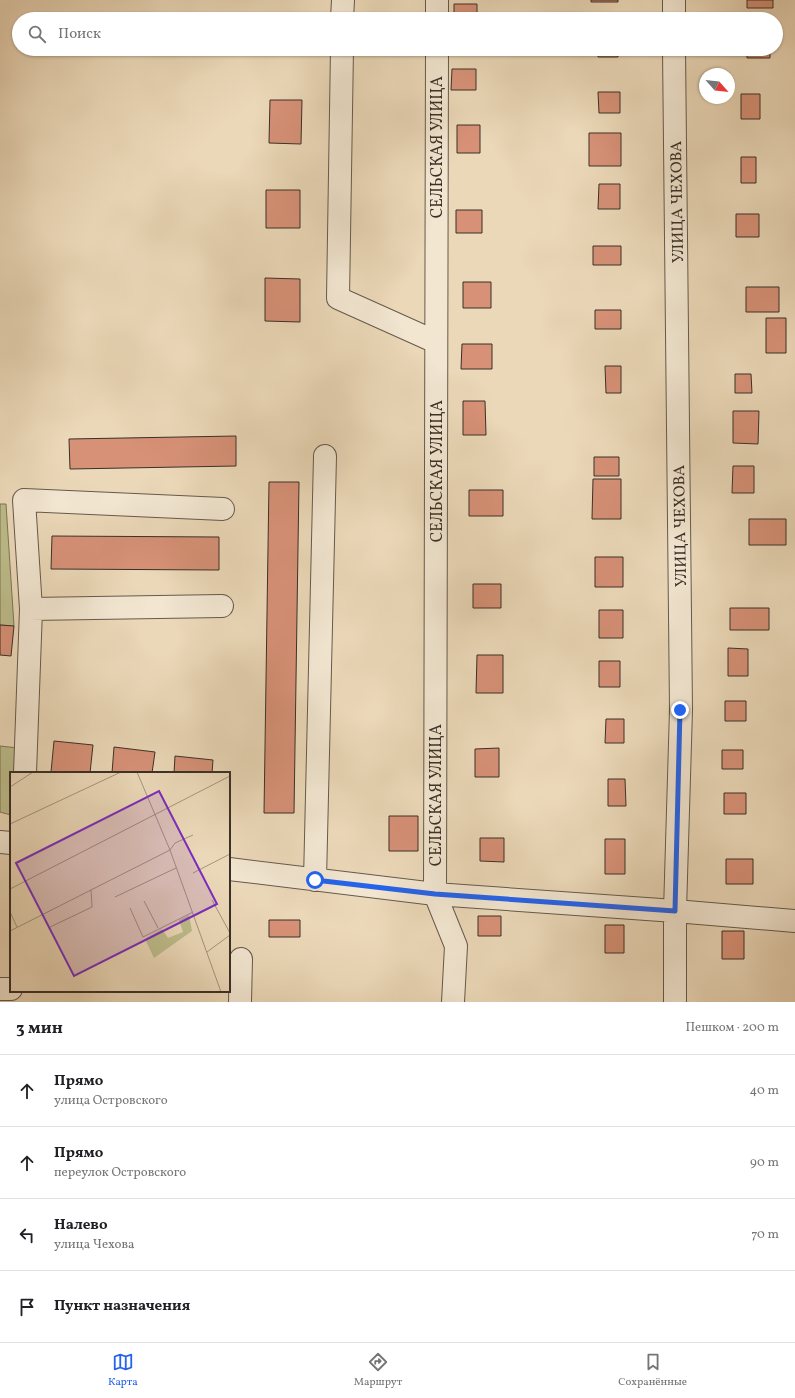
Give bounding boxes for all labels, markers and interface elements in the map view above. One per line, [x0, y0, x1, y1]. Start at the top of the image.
search box [12, 12, 783, 56]
icon: search [26, 23, 48, 45]
text: Поиск [58, 24, 101, 45]
north arrow [699, 68, 735, 104]
street label: СЕЛЬСКАЯ УЛИЦА [427, 76, 449, 218]
street label: УЛИЦА ЧЕХОВА [666, 141, 690, 263]
street label: СЕЛЬСКАЯ УЛИЦА [427, 400, 449, 542]
street label: УЛИЦА ЧЕХОВА [669, 465, 693, 587]
route end [671, 701, 689, 719]
street label: СЕЛЬСКАЯ УЛИЦА [426, 724, 448, 866]
inset map [10, 772, 230, 992]
route start [306, 871, 324, 889]
text: 3 мин [16, 1017, 63, 1040]
text: Пешком · 200 m [685, 1019, 779, 1037]
text: Прямо [54, 1071, 103, 1092]
icon: ahead [16, 1080, 38, 1102]
text: 40 m [750, 1082, 779, 1100]
text: улица Островского [54, 1092, 168, 1110]
text: Прямо [54, 1143, 103, 1164]
icon: ahead [16, 1152, 38, 1174]
text: 90 m [750, 1154, 779, 1172]
text: переулок Островского [54, 1164, 186, 1182]
text: Налево [54, 1215, 108, 1236]
icon: left [16, 1224, 38, 1246]
text: 70 m [751, 1226, 779, 1244]
text: улица Чехова [54, 1236, 135, 1254]
icon: arrive [16, 1296, 38, 1318]
text: Пункт назначения [54, 1296, 190, 1317]
tab: Карта [108, 1351, 138, 1390]
tab: Маршрут [354, 1351, 402, 1390]
tab: Сохранённые [618, 1351, 687, 1390]

